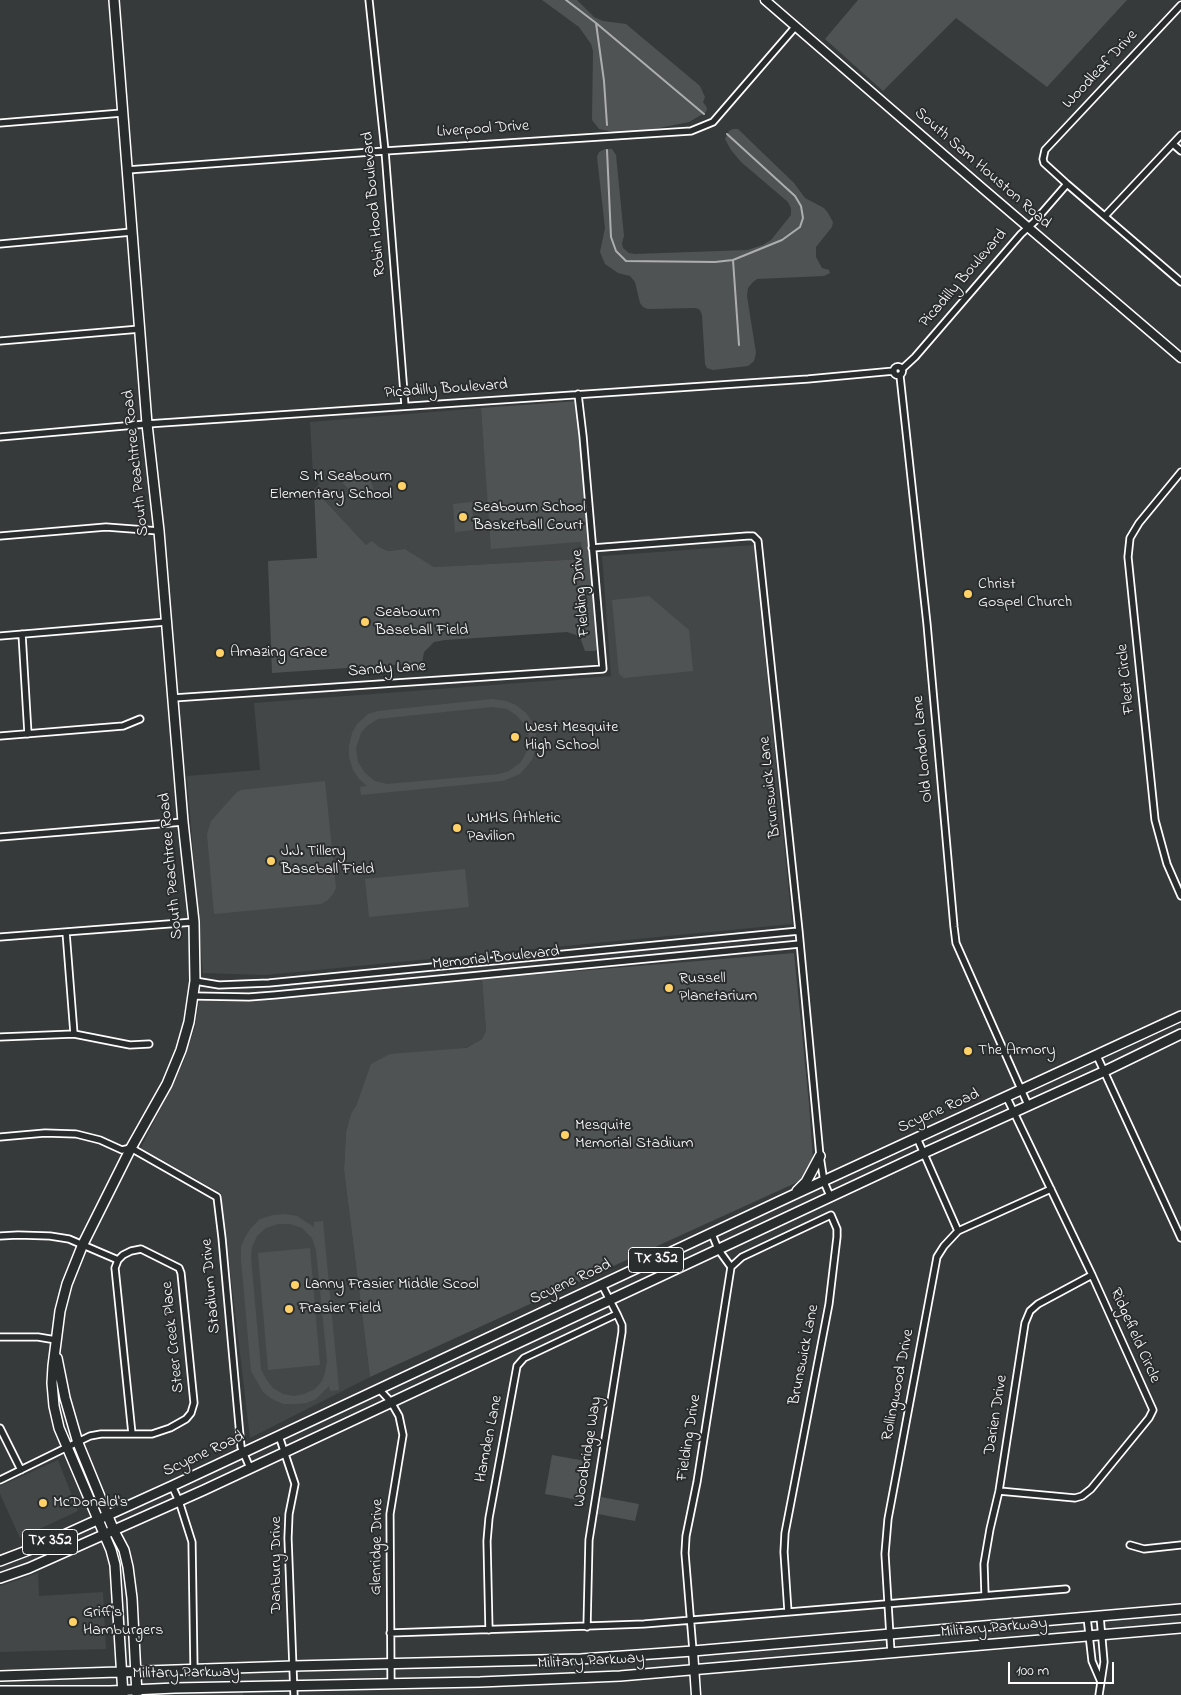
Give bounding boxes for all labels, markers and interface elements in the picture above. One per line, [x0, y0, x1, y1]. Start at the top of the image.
street label: Woodleaf Drive [1059, 26, 1143, 114]
street label: South Sam Houston Road [910, 104, 1054, 234]
street label: Liverpool Drive [436, 117, 530, 143]
street label: Robin Hood Boulevard [359, 131, 391, 277]
street label: Picadilly Boulevard [916, 226, 1012, 332]
street label: Picadilly Boulevard [384, 376, 508, 404]
street label: South Peachtree Road [120, 389, 154, 537]
place label: S M Seabourn Elementary School [269, 467, 392, 505]
marker: S M Seabourn Elementary School [396, 480, 408, 492]
place label: Seabourn School Basketball Court [473, 498, 586, 536]
marker: Seabourn School Basketball Court [457, 511, 469, 523]
street label: Fielding Drive [569, 549, 595, 637]
place label: Christ Gospel Church [978, 575, 1072, 613]
marker: Christ Gospel Church [962, 588, 974, 600]
place label: Seabourn Baseball Field [375, 603, 468, 641]
marker: Seabourn Baseball Field [359, 616, 371, 628]
place label: Amazing Grace [230, 643, 327, 663]
street label: Fleet Circle [1114, 643, 1140, 715]
marker: Amazing Grace [214, 647, 226, 659]
street label: Sandy Lane [347, 658, 427, 682]
street label: Old London Lane [910, 695, 938, 803]
place label: West Mesquite High School [525, 718, 618, 756]
marker: West Mesquite High School [509, 731, 521, 743]
street label: Brunswick Lane [756, 735, 786, 839]
street label: South Peachtree Road [156, 792, 188, 940]
place label: WMHS Athletic Pavilion [467, 809, 561, 847]
marker: WMHS Athletic Pavilion [451, 822, 463, 834]
place label: J.J. Tillery Baseball Field [281, 842, 374, 880]
marker: J.J. Tillery Baseball Field [265, 855, 277, 867]
street label: Memorial Boulevard [432, 943, 560, 975]
place label: Russell Planetarium [679, 969, 757, 1007]
marker: Russell Planetarium [663, 982, 675, 994]
place label: The Armory [978, 1041, 1055, 1061]
marker: The Armory [962, 1045, 974, 1057]
street label: Scyene Road [895, 1085, 983, 1139]
place label: Mesquite Memorial Stadium [575, 1116, 693, 1154]
marker: Mesquite Memorial Stadium [559, 1129, 571, 1141]
street label: Stadium Drive [198, 1238, 226, 1334]
road number: TX 352 [628, 1248, 684, 1272]
street label: Scyene Road [527, 1256, 615, 1310]
place label: Lanny Frasier Middle Scool [305, 1275, 479, 1295]
marker: Lanny Frasier Middle Scool [289, 1279, 301, 1291]
street label: Steer Creek Place [159, 1280, 189, 1394]
street label: Ridgefield Circle [1105, 1286, 1163, 1386]
place label: Frasier Field [299, 1299, 381, 1319]
marker: Frasier Field [283, 1303, 295, 1315]
street label: Brunswick Lane [786, 1303, 824, 1407]
street label: Rollingwood Drive [879, 1328, 919, 1442]
street label: Darien Drive [981, 1374, 1013, 1456]
street label: Fielding Drive [674, 1393, 706, 1483]
street label: Hamden Lane [472, 1394, 508, 1484]
street label: Woodbridge Way [571, 1395, 607, 1509]
street label: Scyene Road [160, 1428, 248, 1482]
place label: McDonald's [53, 1493, 128, 1513]
marker: McDonald's [37, 1497, 49, 1509]
street label: Glenridge Drive [368, 1499, 388, 1595]
street label: Danbury Drive [267, 1516, 287, 1614]
road number: TX 352 [22, 1530, 78, 1554]
place label: Griff's Hamburgers [83, 1603, 163, 1641]
street label: Military Parkway [940, 1615, 1048, 1643]
marker: Griff's Hamburgers [67, 1616, 79, 1628]
street label: Military Parkway [537, 1650, 645, 1674]
scale bar [1011, 1652, 1117, 1684]
text: 100 m [1016, 1660, 1049, 1682]
street label: Military Parkway [132, 1663, 240, 1685]

